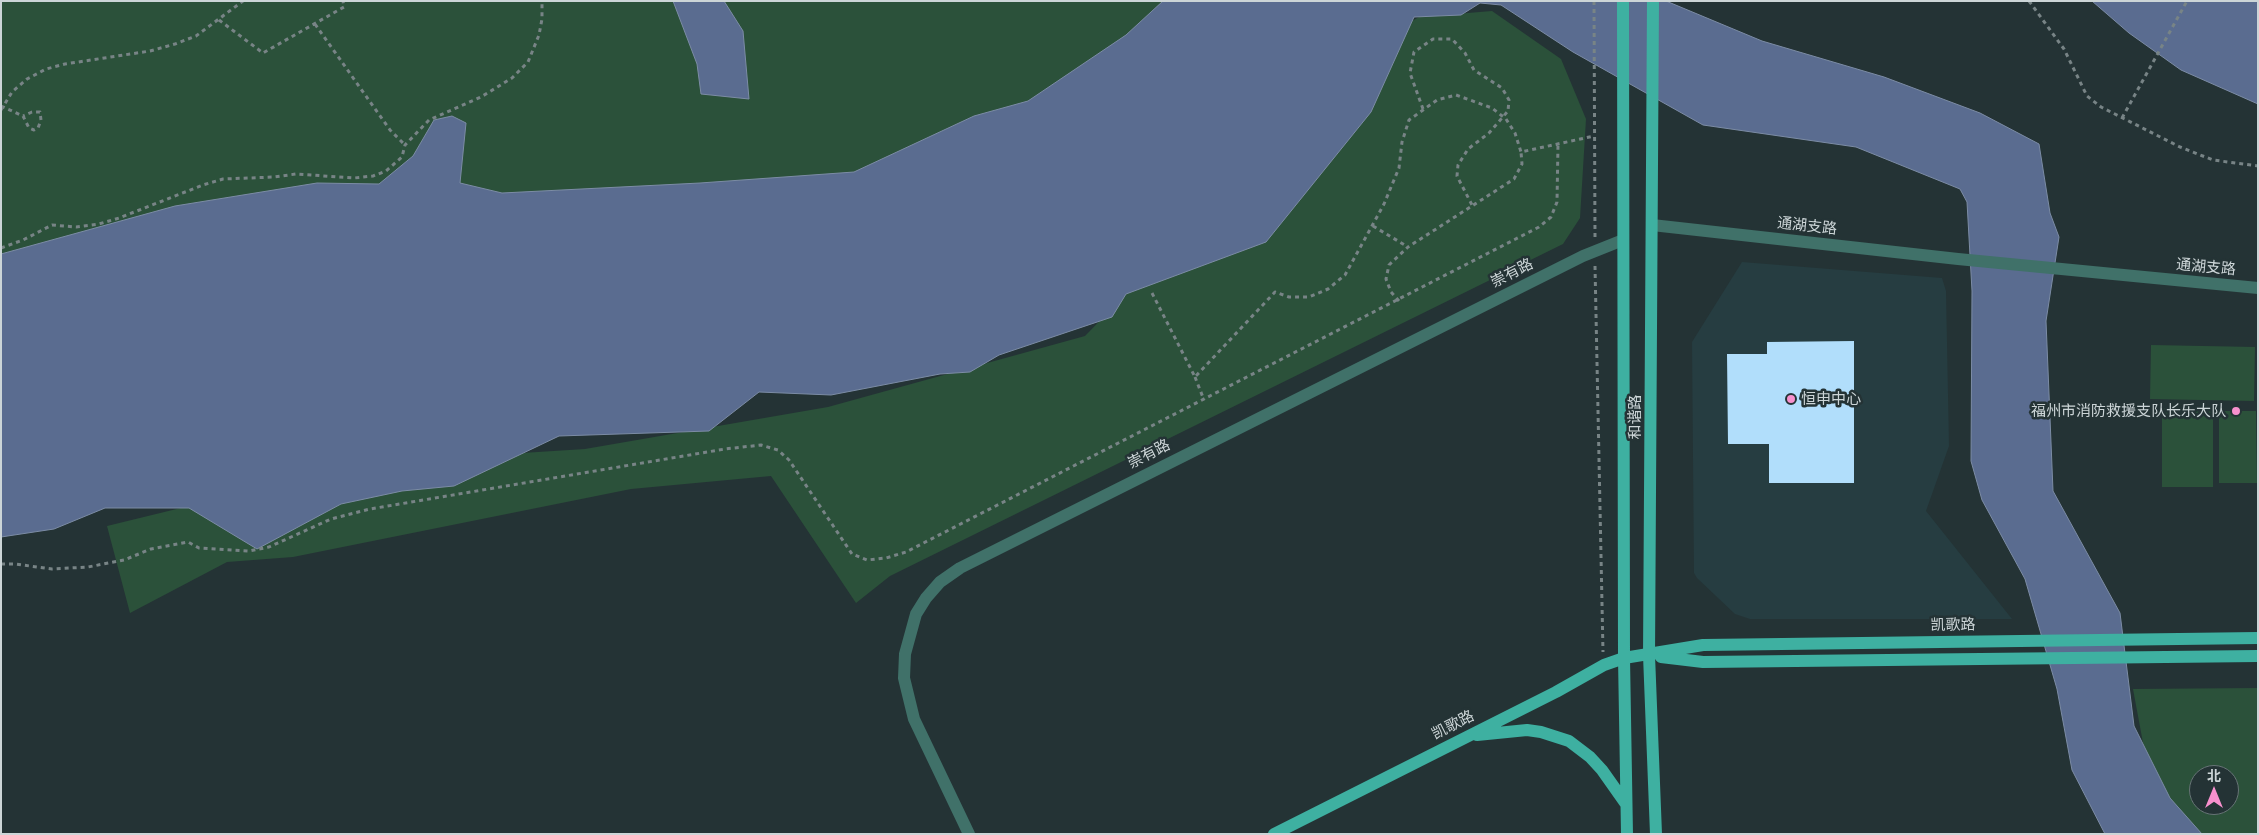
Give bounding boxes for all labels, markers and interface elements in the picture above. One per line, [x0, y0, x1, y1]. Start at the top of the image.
street label: 通湖支路 [1776, 214, 1838, 238]
street label: 崇有路 [1488, 255, 1536, 291]
street label: 通湖支路 [2175, 255, 2237, 279]
place label: 恒申中心 [1801, 390, 1861, 408]
marker: 恒申中心 [1785, 393, 1797, 405]
street label: 和谐路 [1626, 395, 1644, 439]
place label: 福州市消防救援支队长乐大队 [2031, 402, 2226, 420]
marker: 福州市消防救援支队长乐大队 [2230, 405, 2242, 417]
street label: 崇有路 [1125, 436, 1173, 472]
street label: 凯歌路 [1930, 616, 1976, 634]
street label: 凯歌路 [1429, 707, 1477, 743]
north arrow [2189, 765, 2239, 815]
text: 北 [2207, 768, 2221, 784]

